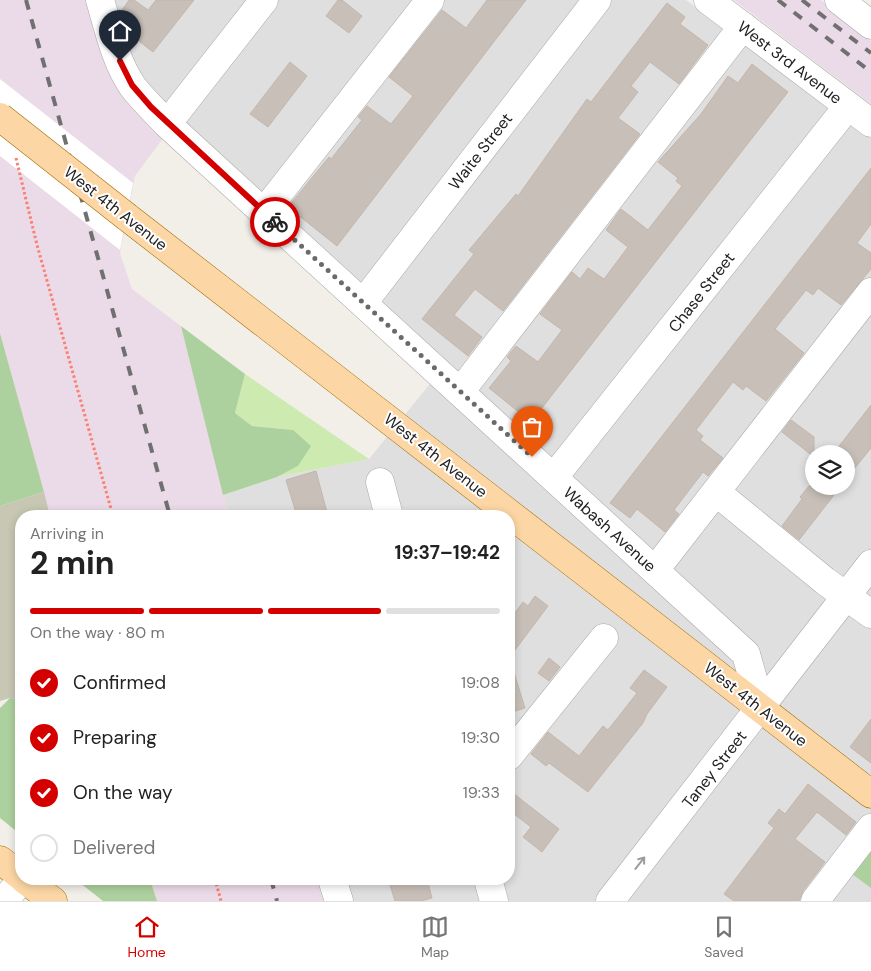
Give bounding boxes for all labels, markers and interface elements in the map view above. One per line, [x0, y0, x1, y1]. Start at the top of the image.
pin [99, 10, 141, 61]
street label: West 3rd Avenue [733, 16, 846, 109]
icon: home [106, 17, 134, 45]
street label: Waite Street [444, 109, 517, 194]
street label: West 4th Avenue [60, 161, 172, 255]
courier [250, 197, 300, 247]
icon: bike [261, 208, 289, 236]
street label: Chase Street [664, 248, 739, 337]
pin [511, 406, 553, 457]
street label: West 4th Avenue [380, 408, 492, 502]
icon: bag [518, 413, 546, 441]
map controls [805, 445, 855, 495]
button: layers [805, 445, 855, 495]
street label: Wabash Avenue [559, 482, 661, 577]
text: Arriving in [30, 523, 104, 544]
text: 19:37–19:42 [395, 540, 500, 565]
text: 2 min [30, 542, 115, 584]
text: On the way · 80 m [30, 622, 165, 643]
street label: West 4th Avenue [700, 657, 812, 751]
icon: check [30, 669, 58, 697]
text: Confirmed [73, 670, 166, 695]
text: 19:08 [461, 672, 500, 693]
icon: check [30, 724, 58, 752]
text: Preparing [73, 725, 157, 750]
street label: Taney Street [678, 726, 751, 812]
text: 19:30 [461, 727, 500, 748]
icon: check [30, 779, 58, 807]
text: On the way [73, 780, 173, 805]
text: 19:33 [463, 782, 500, 803]
text: Delivered [73, 835, 155, 860]
one-way arrow [635, 856, 646, 869]
tab: Home [128, 913, 166, 961]
tab: Map [421, 913, 449, 961]
tab: Saved [704, 913, 743, 961]

